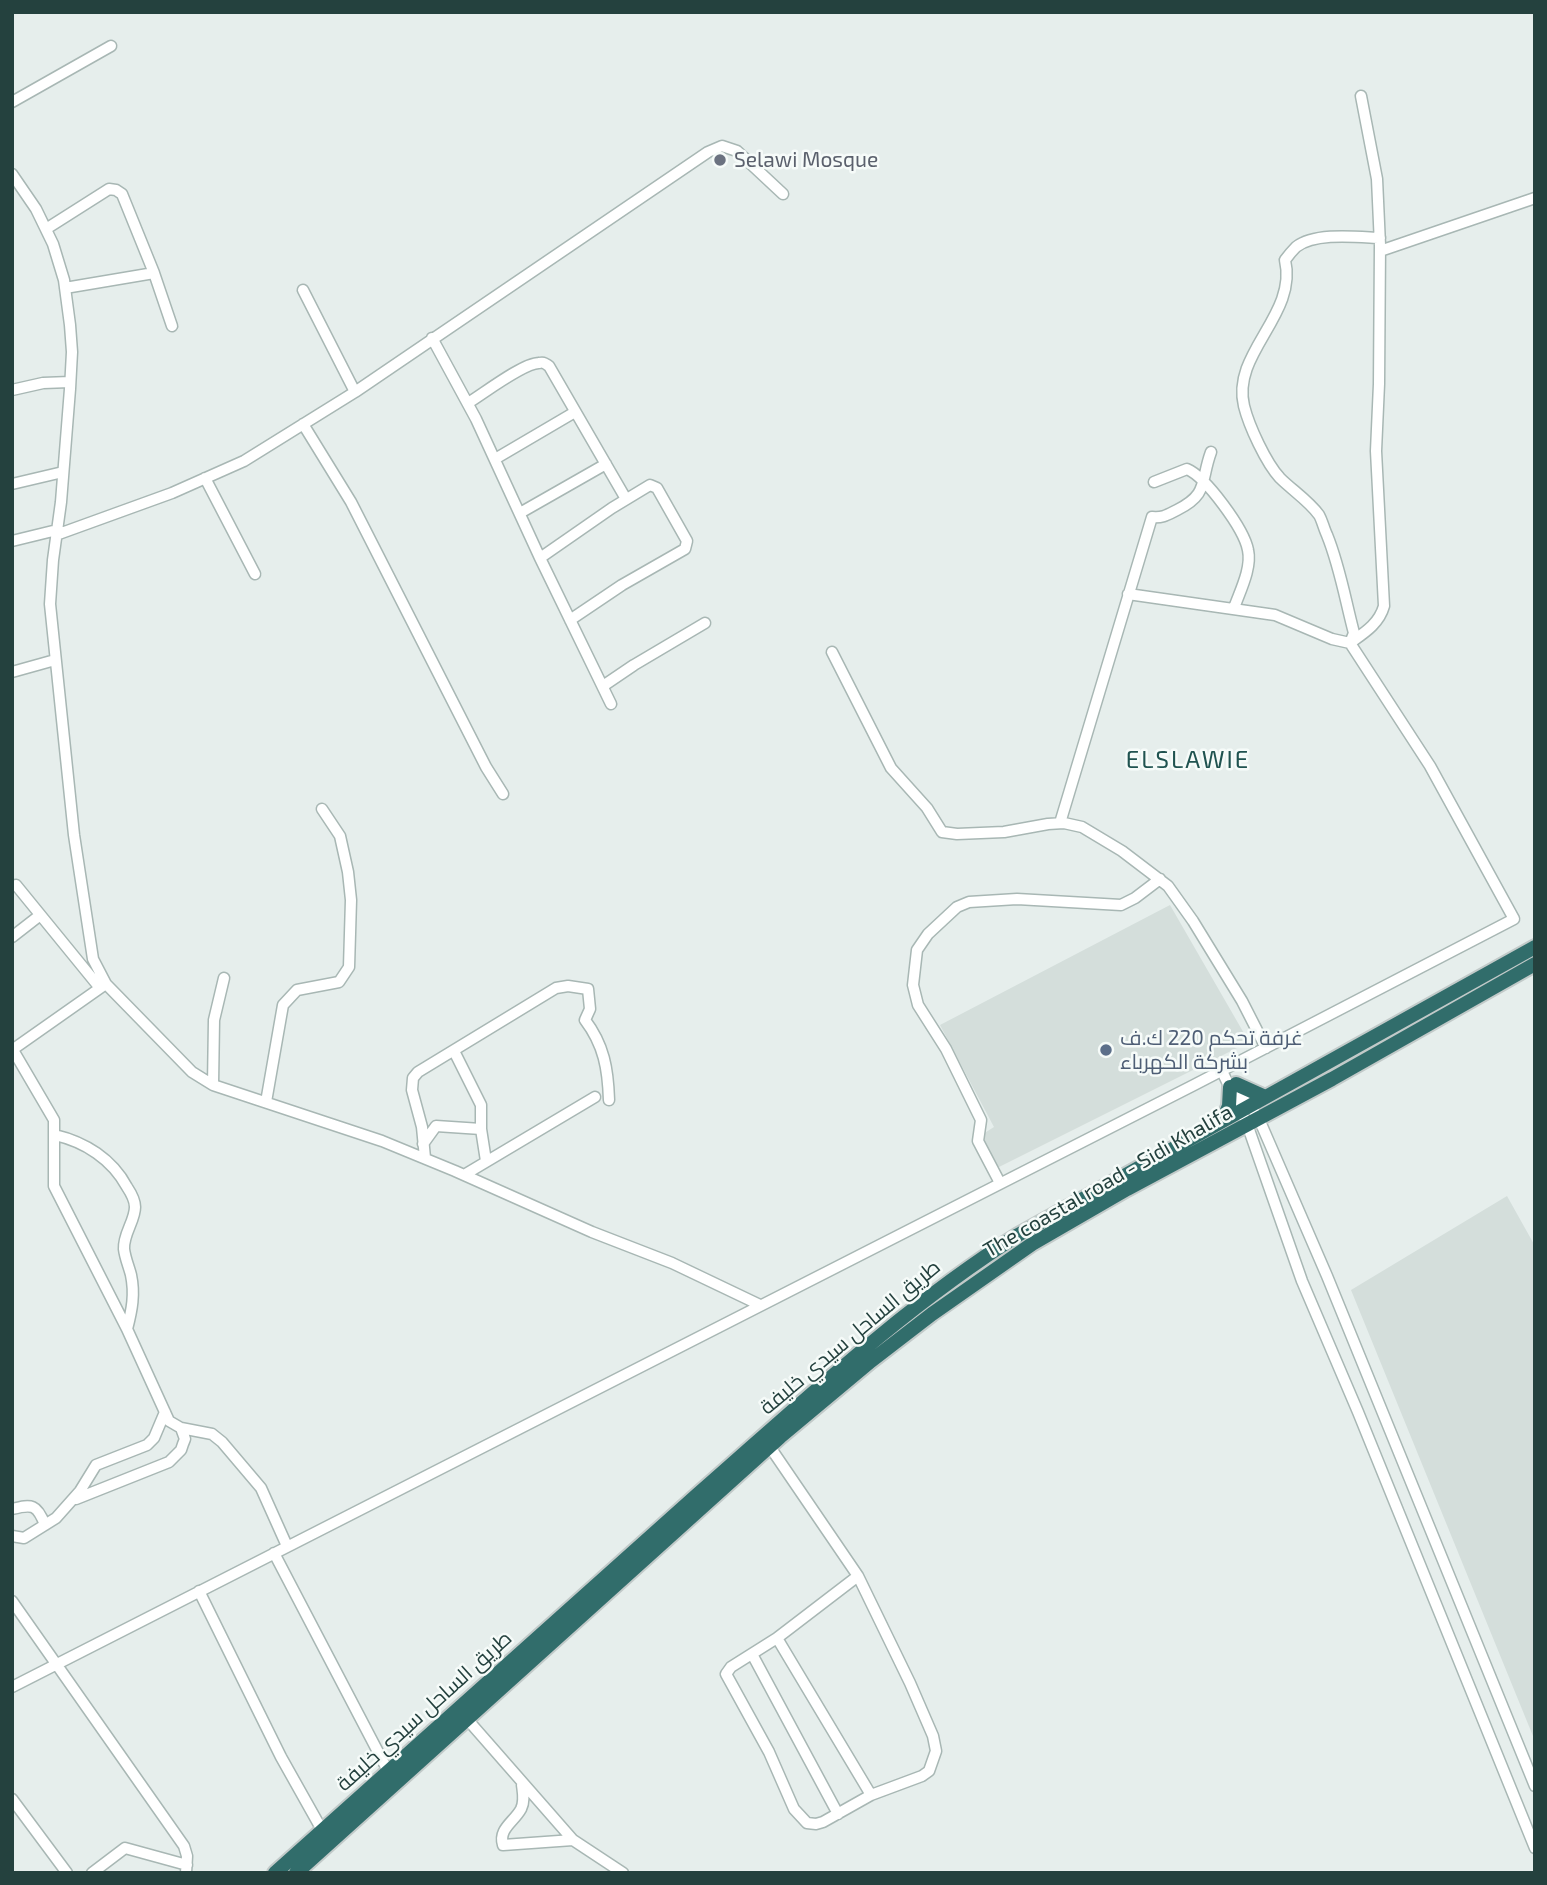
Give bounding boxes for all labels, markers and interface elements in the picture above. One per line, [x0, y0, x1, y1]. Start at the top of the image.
place label: Selawi Mosque [734, 147, 878, 173]
marker: Selawi Mosque [712, 152, 728, 168]
district label: ELSLAWIE [1127, 746, 1249, 774]
place label: غرفة تحكم 220 ك.ف بشركة الكهرباء [1120, 1025, 1303, 1075]
marker: غرفة تحكم 220 ك.ف بشركة الكهرباء [1098, 1042, 1114, 1058]
street label: The coastal road - Sidi Khalifa [979, 1099, 1237, 1263]
street label: طريق الساحل سيدي خليفة [755, 1254, 945, 1420]
street label: طريق الساحل سيدي خليفة [331, 1626, 517, 1796]

